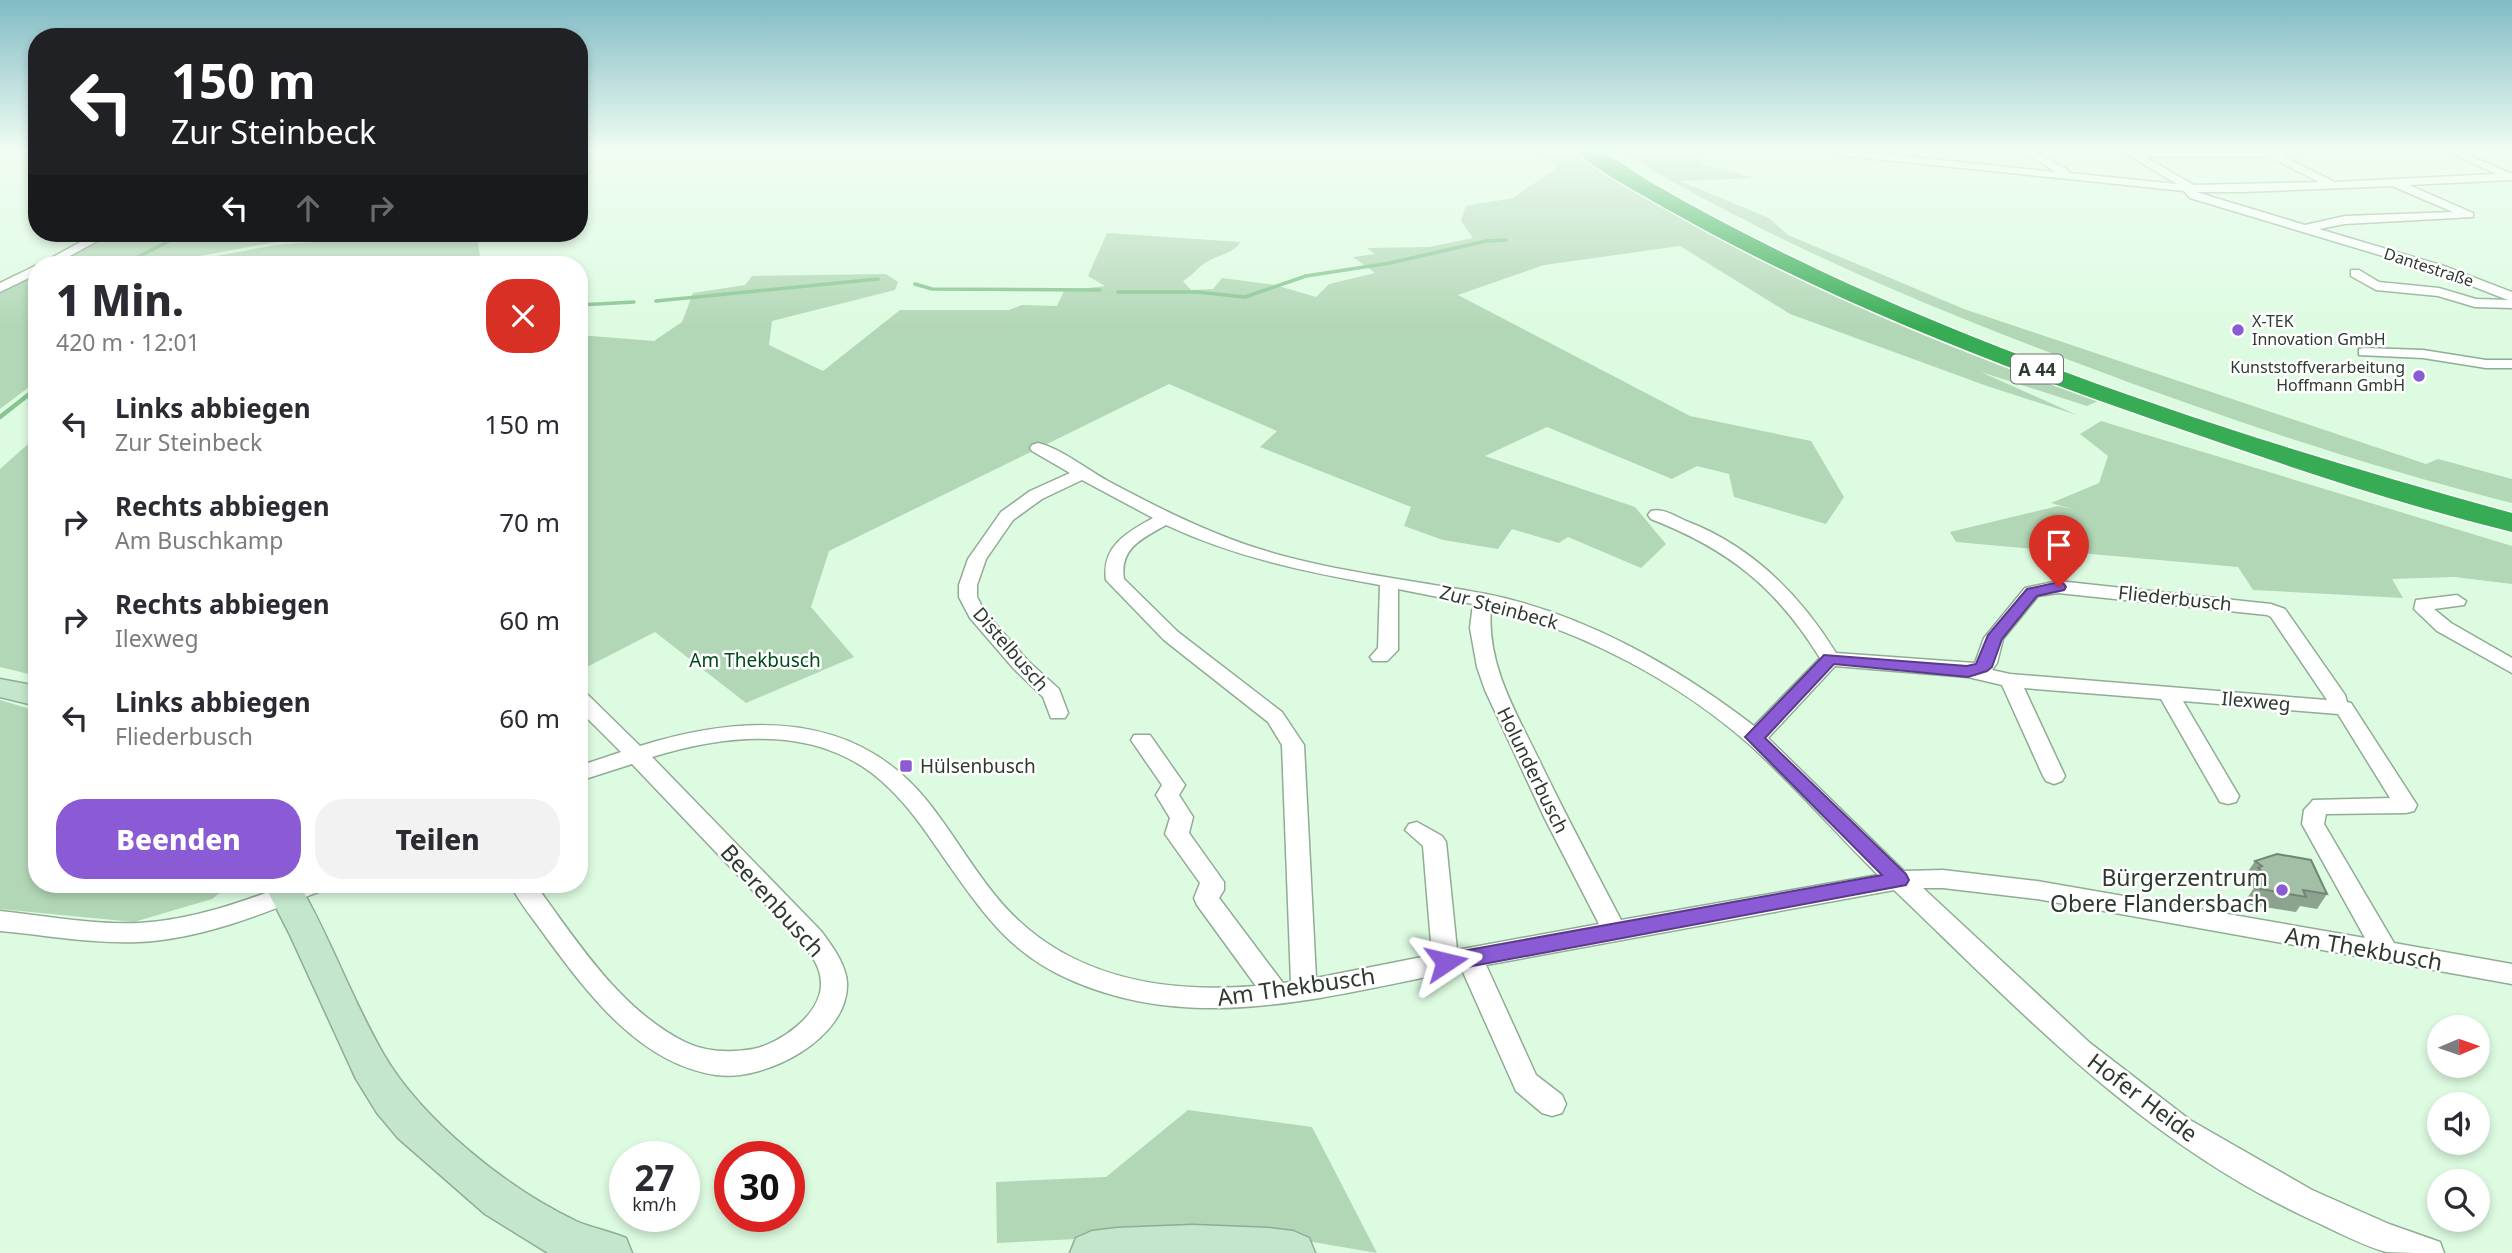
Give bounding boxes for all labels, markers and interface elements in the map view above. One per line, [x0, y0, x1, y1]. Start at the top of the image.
text: 150 m [171, 47, 316, 113]
icon: left [56, 56, 147, 147]
text: Zur Steinbeck [171, 110, 376, 153]
icon: left [216, 189, 254, 227]
icon: ahead [289, 189, 327, 227]
icon: right [362, 189, 400, 227]
street label: Dantestraße [2381, 242, 2477, 292]
text: 1 Min. [56, 271, 184, 328]
button: close [486, 279, 560, 353]
place label: X-TEK Innovation GmbH [2252, 310, 2386, 350]
marker: X-TEK Innovation GmbH [2230, 322, 2246, 338]
text: 420 m · 12:01 [56, 326, 200, 358]
road number: A 44 [2011, 354, 2063, 384]
place label: Kunststoffverarbeitung Hoffmann GmbH [2230, 356, 2405, 396]
marker: Kunststoffverarbeitung Hoffmann GmbH [2411, 368, 2427, 384]
text: Links abbiegen [115, 390, 311, 426]
icon: left [56, 405, 94, 443]
text: 150 m [484, 406, 560, 442]
text: Zur Steinbeck [115, 426, 262, 458]
text: Rechts abbiegen [115, 488, 330, 524]
icon: right [56, 503, 94, 541]
text: 70 m [499, 504, 560, 540]
pin [2029, 515, 2089, 587]
text: Am Buschkamp [115, 524, 283, 556]
icon: arrive [2040, 526, 2078, 564]
street label: Zur Steinbeck [1437, 579, 1561, 635]
street label: Fliederbusch [2117, 579, 2233, 617]
text: Rechts abbiegen [115, 586, 330, 622]
icon: right [56, 601, 94, 639]
street label: Distelbusch [967, 601, 1055, 697]
text: 60 m [499, 602, 560, 638]
text: Ilexweg [115, 622, 199, 654]
park label: Am Thekbusch [689, 647, 821, 673]
text: Links abbiegen [115, 684, 311, 720]
street label: Ilexweg [2220, 685, 2292, 717]
icon: left [56, 699, 94, 737]
text: 60 m [499, 700, 560, 736]
street label: Holunderbusch [1491, 702, 1575, 838]
text: Fliederbusch [115, 720, 253, 752]
place label: Hülsenbusch [920, 753, 1036, 779]
marker: Hülsenbusch [898, 758, 914, 774]
button: Beenden [56, 799, 301, 879]
button: Teilen [315, 799, 560, 879]
street label: Beerenbusch [714, 837, 832, 963]
place label: Bürgerzentrum Obere Flandersbach [2050, 861, 2268, 919]
marker: Bürgerzentrum Obere Flandersbach [2274, 882, 2290, 898]
street label: Am Thekbusch [2283, 918, 2445, 978]
position arrow [1409, 925, 1483, 999]
street label: Am Thekbusch [1215, 959, 1377, 1013]
north arrow [2427, 1015, 2490, 1078]
map controls [2427, 1015, 2490, 1232]
street label: Hofer Heide [2081, 1045, 2205, 1149]
button: sound [2427, 1092, 2490, 1155]
speed limit sign: 30 [714, 1141, 805, 1232]
text: 27 [634, 1154, 675, 1201]
button: search [2427, 1169, 2490, 1232]
text: km/h [632, 1192, 677, 1216]

